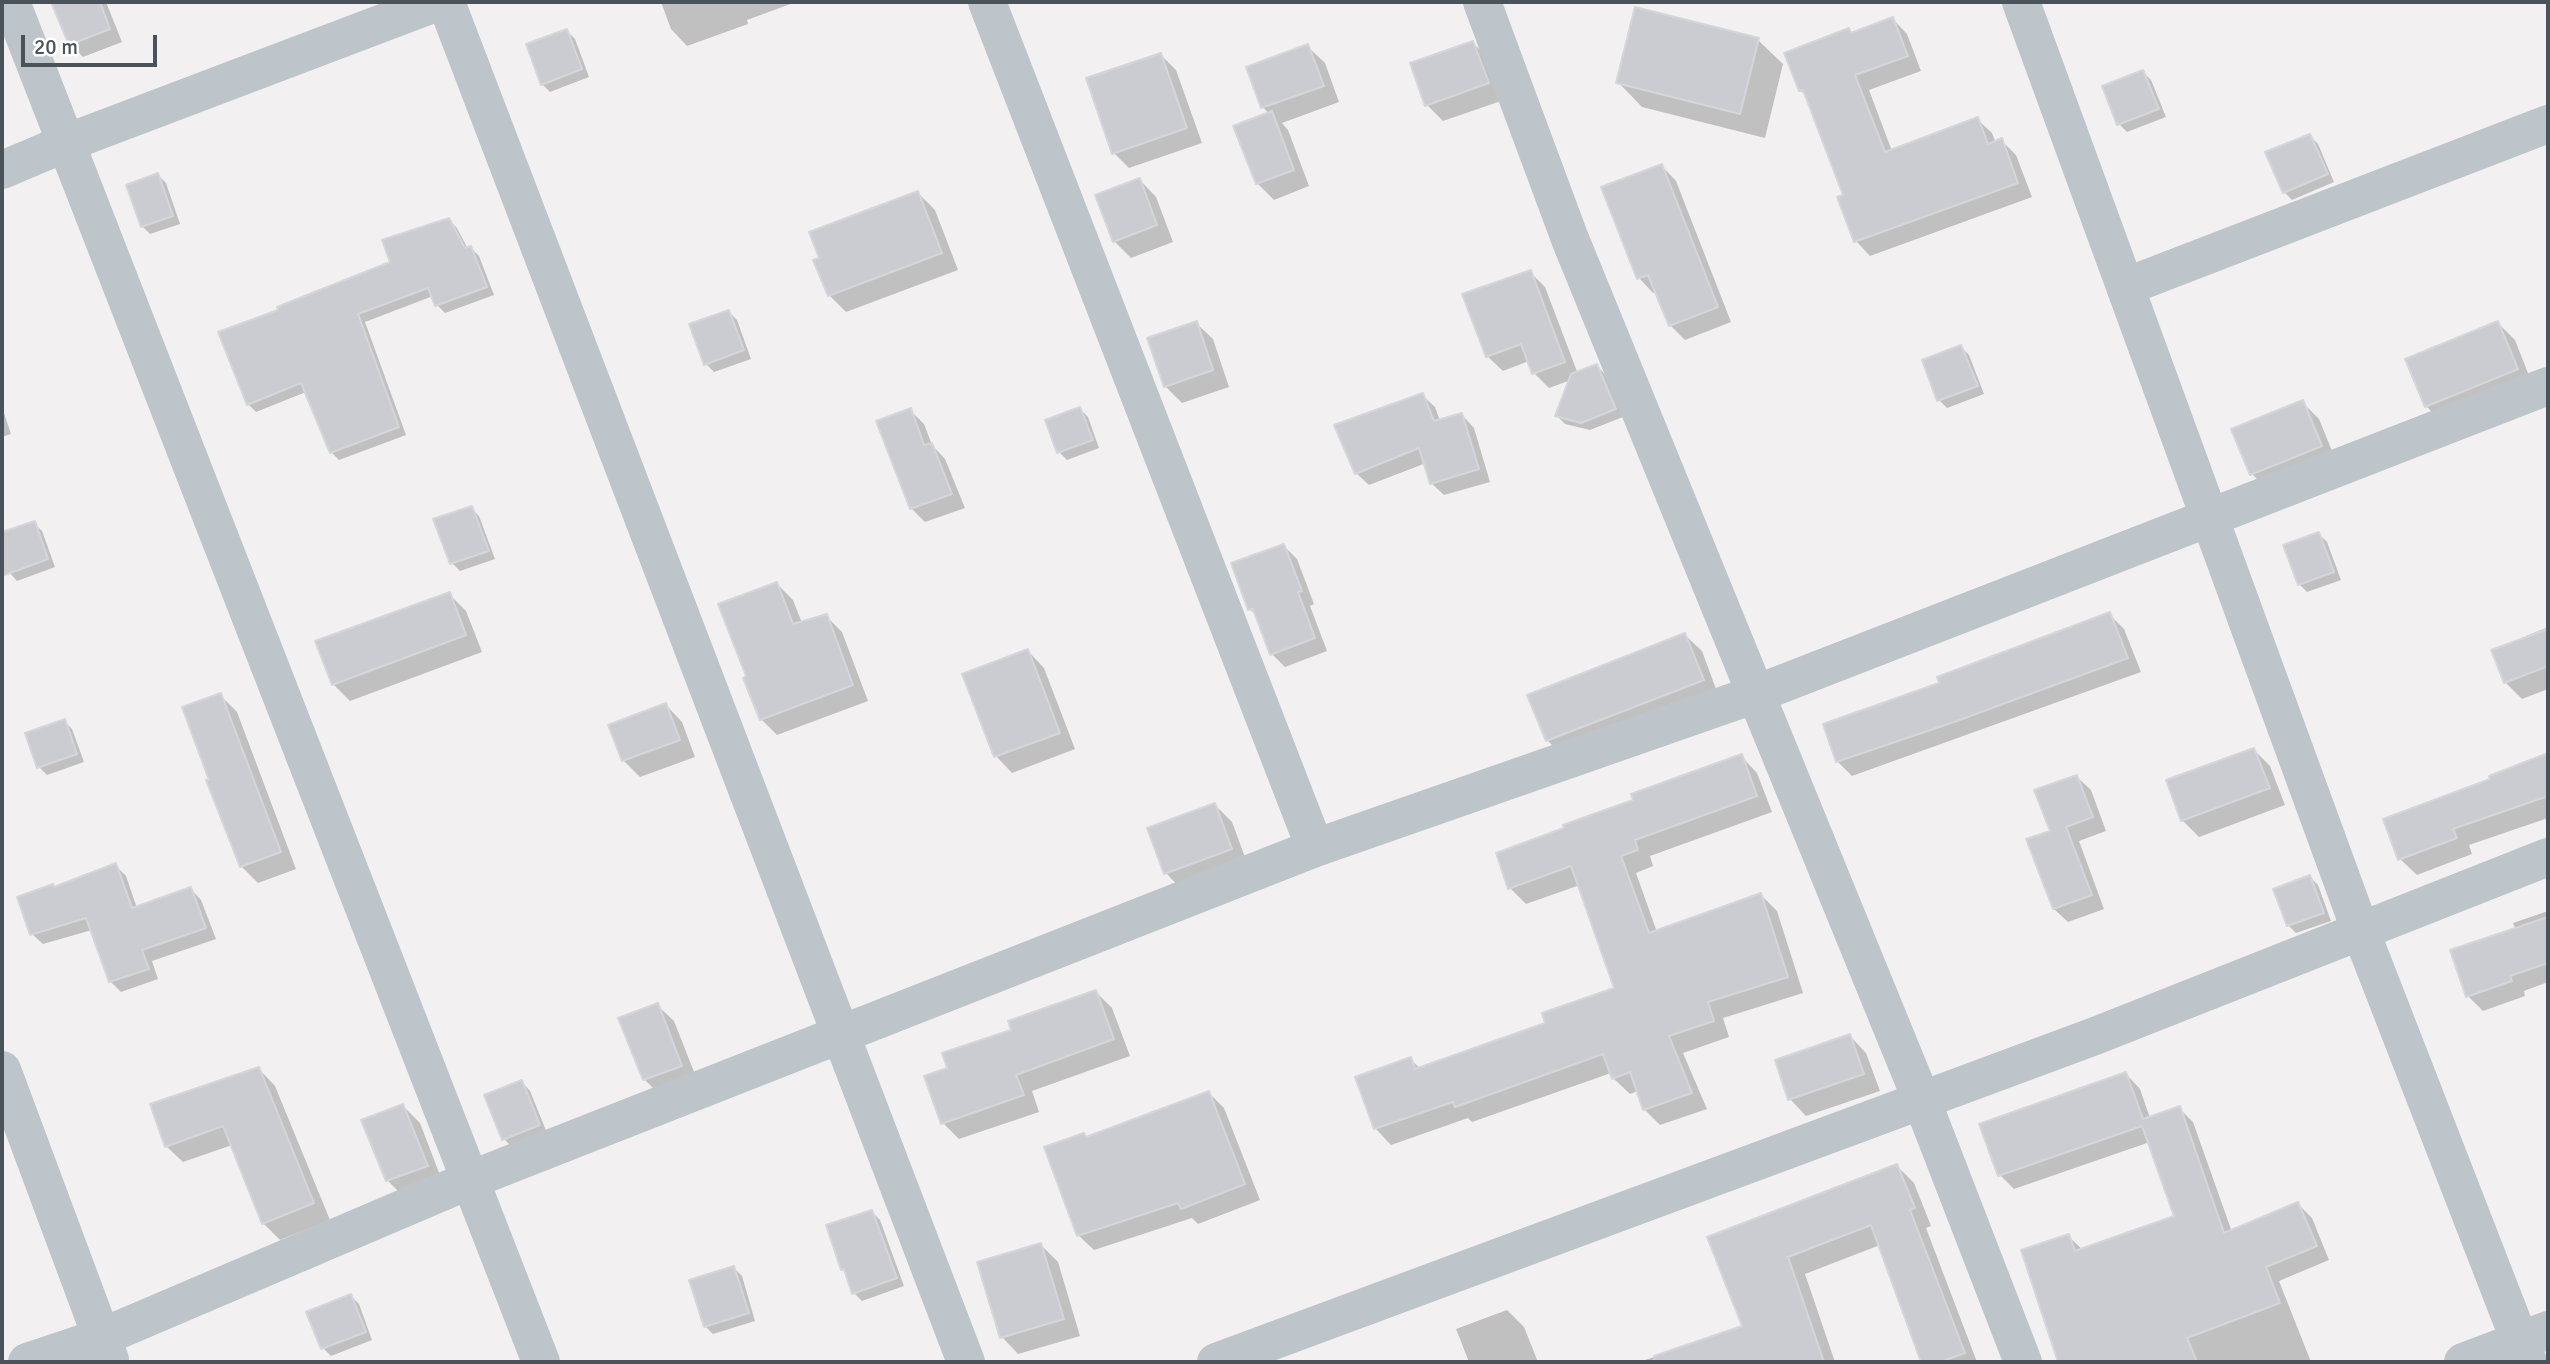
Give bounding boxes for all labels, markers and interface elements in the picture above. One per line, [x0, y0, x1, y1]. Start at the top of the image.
scale bar [24, 21, 161, 65]
text: 20 m [34, 34, 78, 60]

